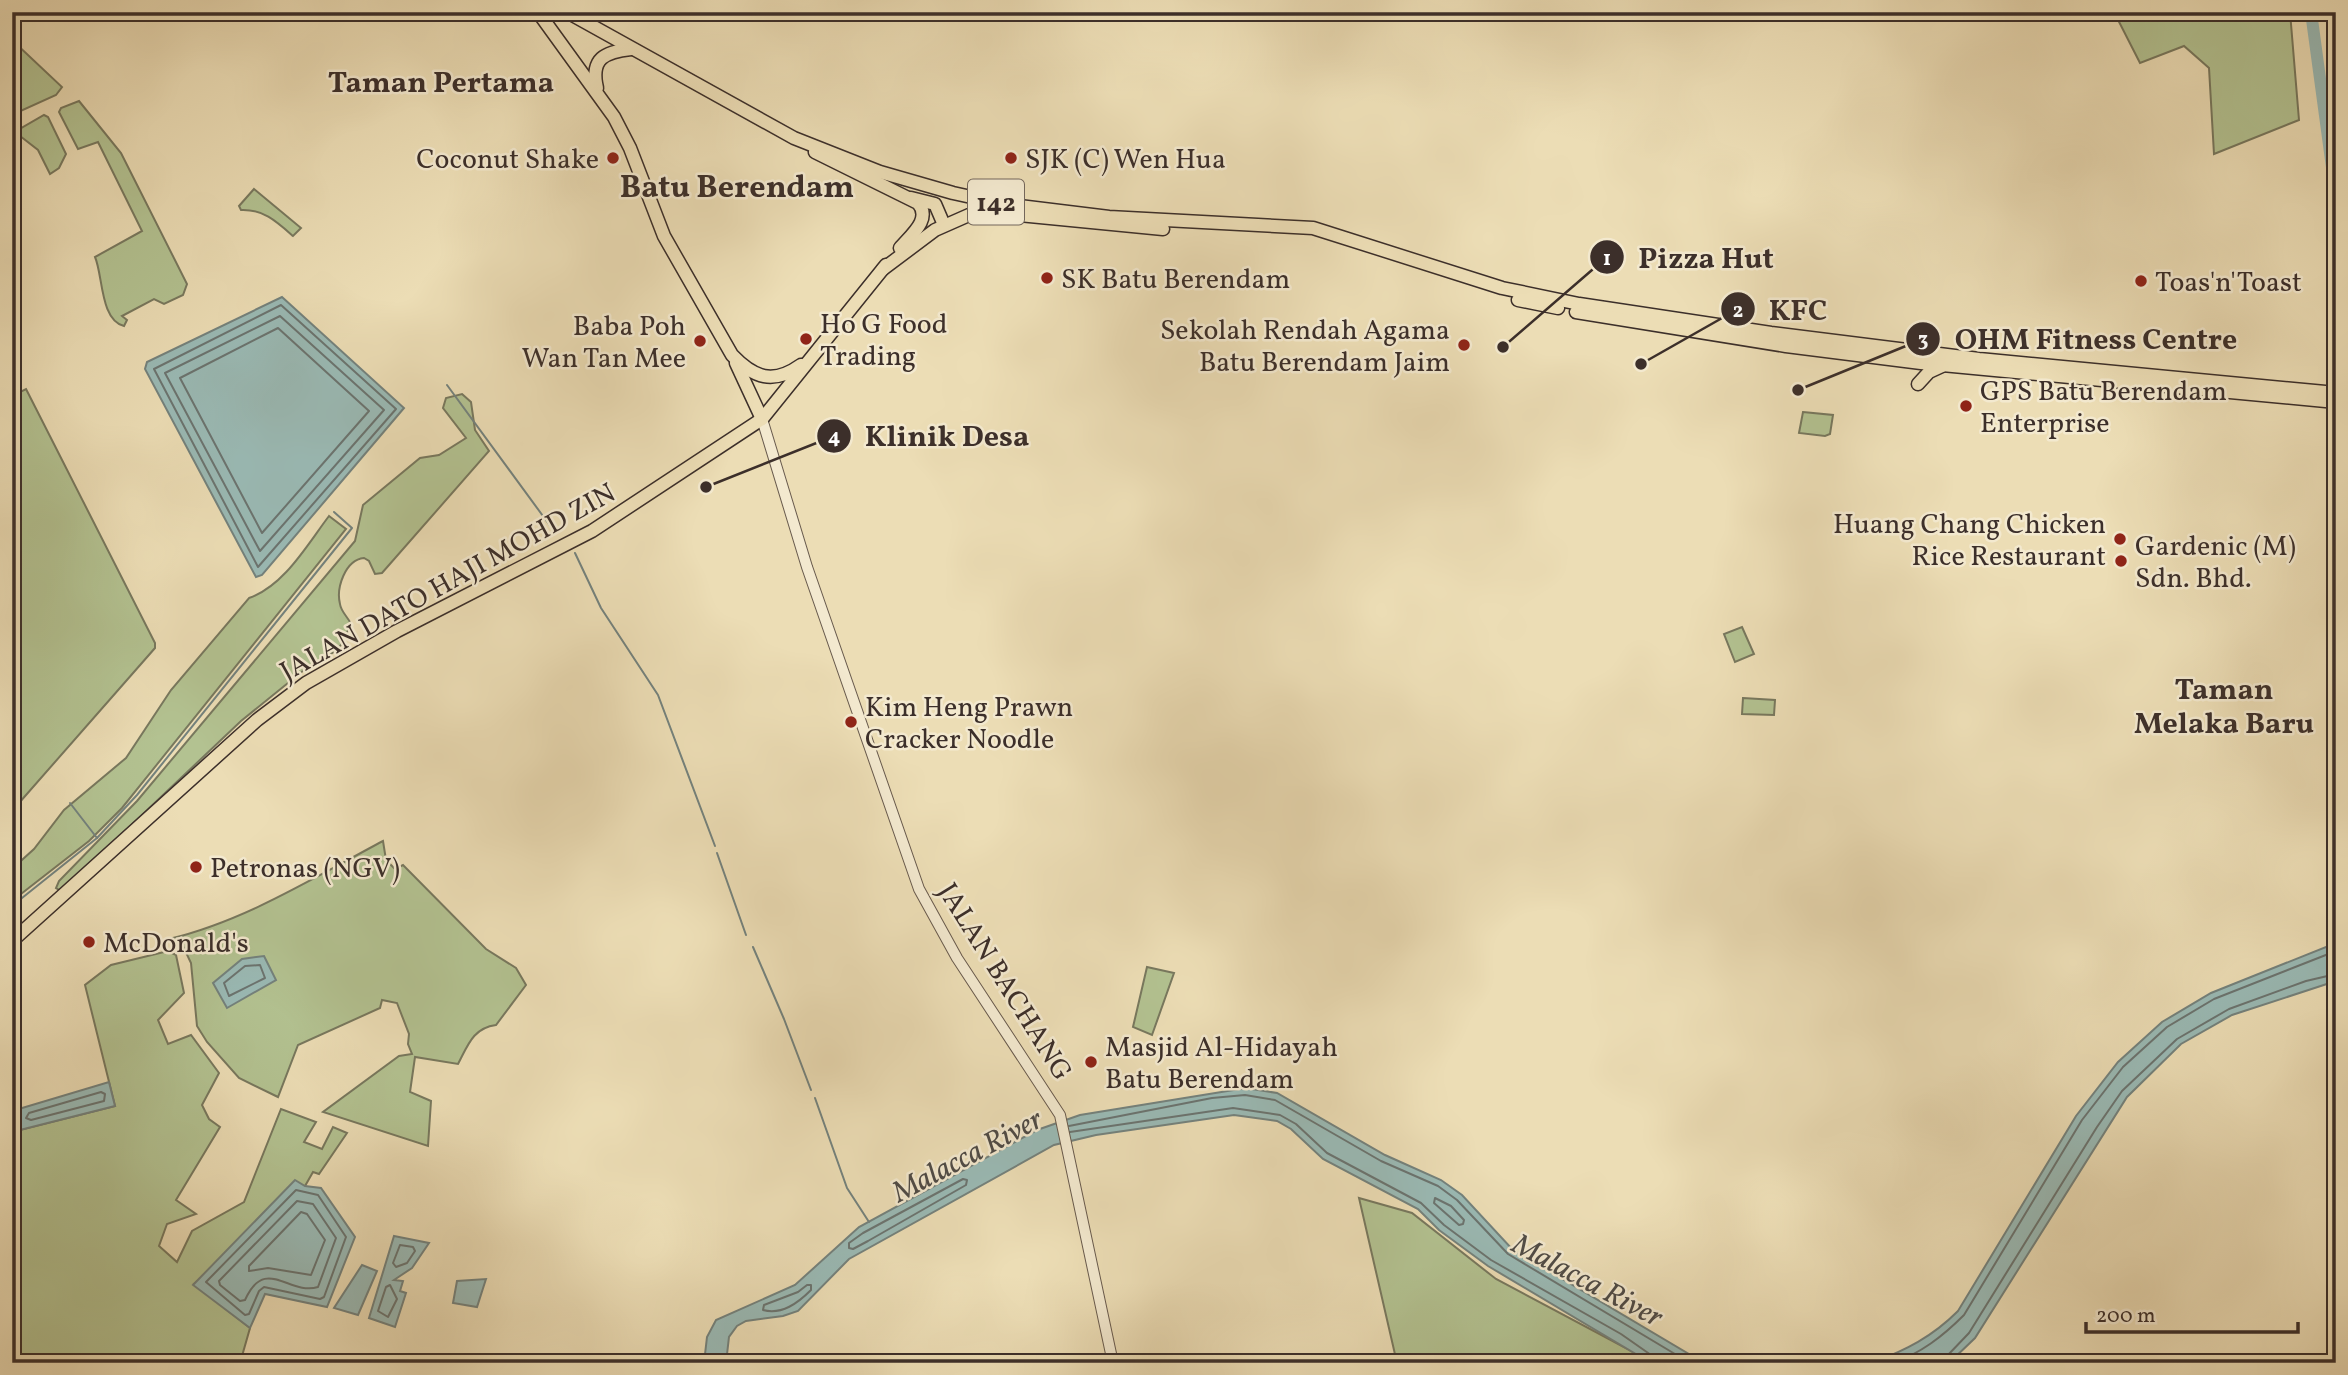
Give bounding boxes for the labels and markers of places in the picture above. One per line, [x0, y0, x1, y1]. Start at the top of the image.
place label: Coconut Shake [416, 141, 599, 180]
place label: SJK (C) Wen Hua [1025, 141, 1226, 180]
marker: Coconut Shake [605, 150, 621, 166]
marker: SJK (C) Wen Hua [1003, 150, 1019, 166]
callout: Pizza Hut [1590, 232, 1788, 283]
place label: SK Batu Berendam [1061, 261, 1290, 300]
place label: Toas'n'Toast [2155, 264, 2302, 303]
marker: SK Batu Berendam [1039, 270, 1055, 286]
marker: Toas'n'Toast [2133, 273, 2149, 289]
callout: KFC [1720, 284, 1842, 335]
place label: Ho G Food Trading [820, 306, 948, 377]
place label: Baba Poh Wan Tan Mee [521, 308, 686, 379]
place label: Sekolah Rendah Agama Batu Berendam Jaim [1160, 312, 1450, 383]
callout: OHM Fitness Centre [1906, 313, 2252, 364]
marker: Ho G Food Trading [798, 331, 814, 347]
marker: Baba Poh Wan Tan Mee [692, 333, 708, 349]
marker: Sekolah Rendah Agama Batu Berendam Jaim [1456, 337, 1472, 353]
place label: GPS Batu Berendam Enterprise [1980, 373, 2227, 444]
marker: GPS Batu Berendam Enterprise [1958, 398, 1974, 414]
callout: Klinik Desa [816, 410, 1044, 461]
place label: Huang Chang Chicken Rice Restaurant [1833, 506, 2106, 577]
place label: Gardenic (M) Sdn. Bhd. [2135, 528, 2296, 599]
marker: Huang Chang Chicken Rice Restaurant [2112, 531, 2128, 547]
marker: Gardenic (M) Sdn. Bhd. [2113, 553, 2129, 569]
place label: Kim Heng Prawn Cracker Noodle [865, 689, 1073, 760]
marker: Kim Heng Prawn Cracker Noodle [843, 714, 859, 730]
place label: Petronas (NGV) [210, 850, 400, 889]
marker: Petronas (NGV) [188, 859, 204, 875]
place label: McDonald's [103, 925, 249, 964]
marker: McDonald's [81, 934, 97, 950]
place label: Masjid Al-Hidayah Batu Berendam [1105, 1029, 1338, 1100]
marker: Masjid Al-Hidayah Batu Berendam [1083, 1054, 1099, 1070]

